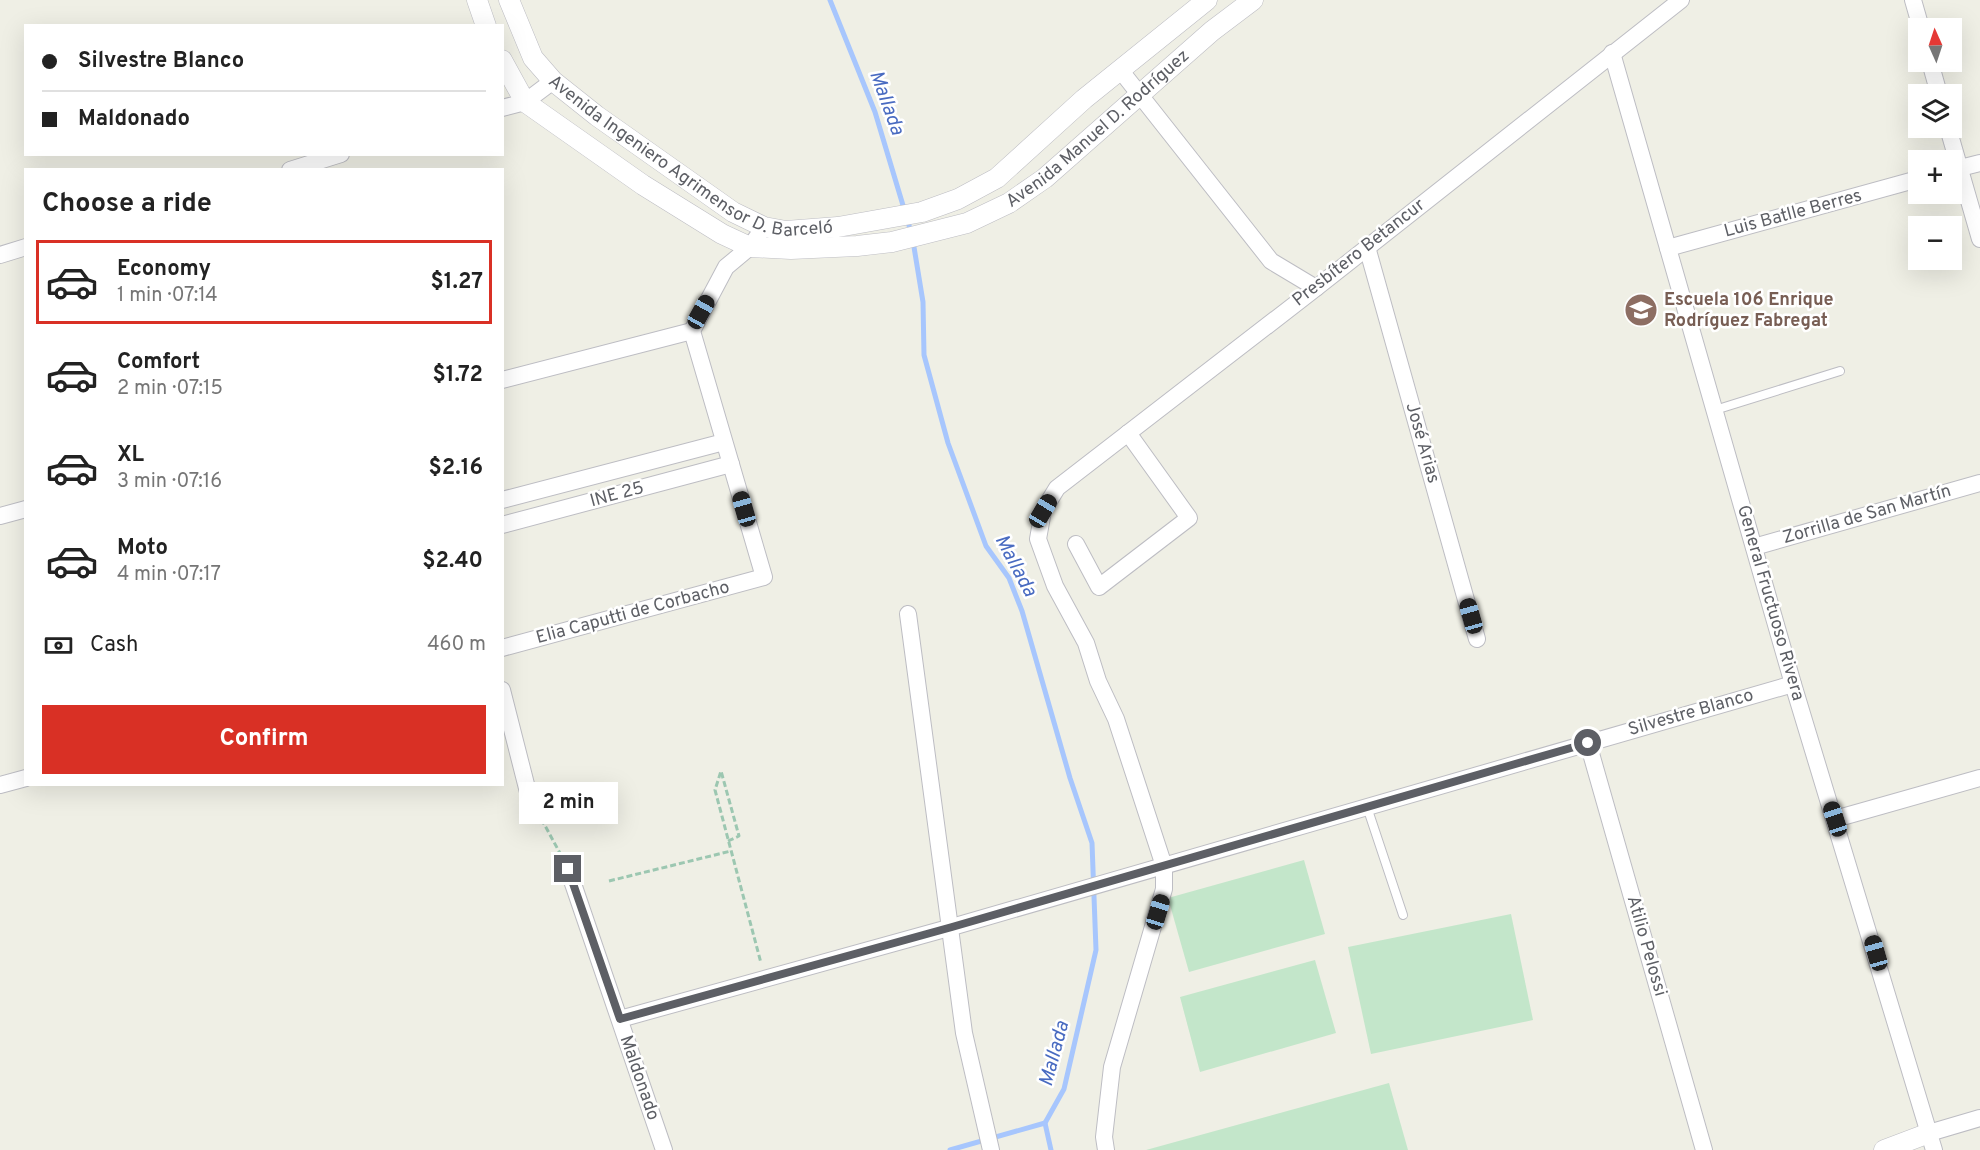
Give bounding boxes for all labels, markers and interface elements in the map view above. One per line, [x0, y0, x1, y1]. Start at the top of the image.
north arrow [1908, 18, 1962, 72]
map controls [1908, 18, 1962, 270]
street label: Avenida Manuel D. Rodríguez [1002, 45, 1194, 213]
text: Silvestre Blanco [78, 48, 244, 75]
water label: Mallada [862, 67, 910, 140]
street label: Avenida Ingeniero Agrimensor D. Barceló [543, 70, 834, 243]
button: layers [1908, 84, 1962, 138]
text: Maldonado [78, 106, 190, 133]
button: + [1908, 150, 1962, 204]
street label: Luis Batlle Berres [1722, 185, 1864, 243]
text: Choose a ride [42, 187, 212, 221]
street label: Presbítero Betancur [1288, 194, 1430, 312]
button: − [1908, 216, 1962, 270]
icon: car [45, 255, 99, 309]
text: Economy [117, 256, 211, 283]
text: $1.27 [430, 269, 483, 296]
text: 1 min · 07:14 [117, 283, 218, 309]
place label: Escuela 106 Enrique Rodríguez Fabregat [1664, 289, 1833, 333]
car [684, 292, 718, 332]
school or university icon: Escuela 106 Enrique Rodríguez Fabregat [1623, 292, 1659, 328]
icon: car [45, 348, 99, 402]
text: Comfort [117, 349, 200, 376]
text: $1.72 [432, 362, 483, 389]
text: 2 min · 07:15 [117, 376, 223, 402]
street label: José Arias [1400, 400, 1444, 486]
icon: car [45, 441, 99, 495]
text: XL [117, 442, 144, 469]
text: $2.16 [429, 455, 483, 482]
text: 3 min · 07:16 [117, 469, 222, 495]
street label: INE 25 [588, 477, 646, 513]
street label: Zorrilla de San Martín [1780, 480, 1954, 550]
car [730, 489, 758, 529]
car [1026, 491, 1060, 531]
street label: General Fructuoso Rivera [1731, 503, 1809, 703]
water label: Mallada [988, 530, 1043, 602]
icon: car [45, 534, 99, 588]
text: Moto [117, 535, 168, 562]
text: $2.40 [422, 548, 483, 575]
text: 4 min · 07:17 [117, 562, 221, 588]
street label: Elia Caputti de Corbacho [534, 576, 732, 650]
car [1457, 596, 1485, 636]
icon: cash [42, 629, 75, 662]
text: Cash [90, 632, 139, 659]
text: 460 m [427, 632, 486, 658]
street label: Silvestre Blanco [1626, 684, 1756, 742]
button: Confirm [42, 705, 486, 774]
route start [1574, 729, 1601, 756]
callout: 2 min [518, 782, 618, 824]
text: 2 min [542, 790, 595, 816]
car [1821, 799, 1849, 839]
route end [554, 855, 581, 882]
car [1144, 892, 1172, 932]
street label: Atilio Pelossi [1621, 893, 1671, 999]
car [1862, 933, 1890, 973]
water label: Mallada [1034, 1018, 1076, 1090]
street label: Maldonado [614, 1033, 664, 1123]

